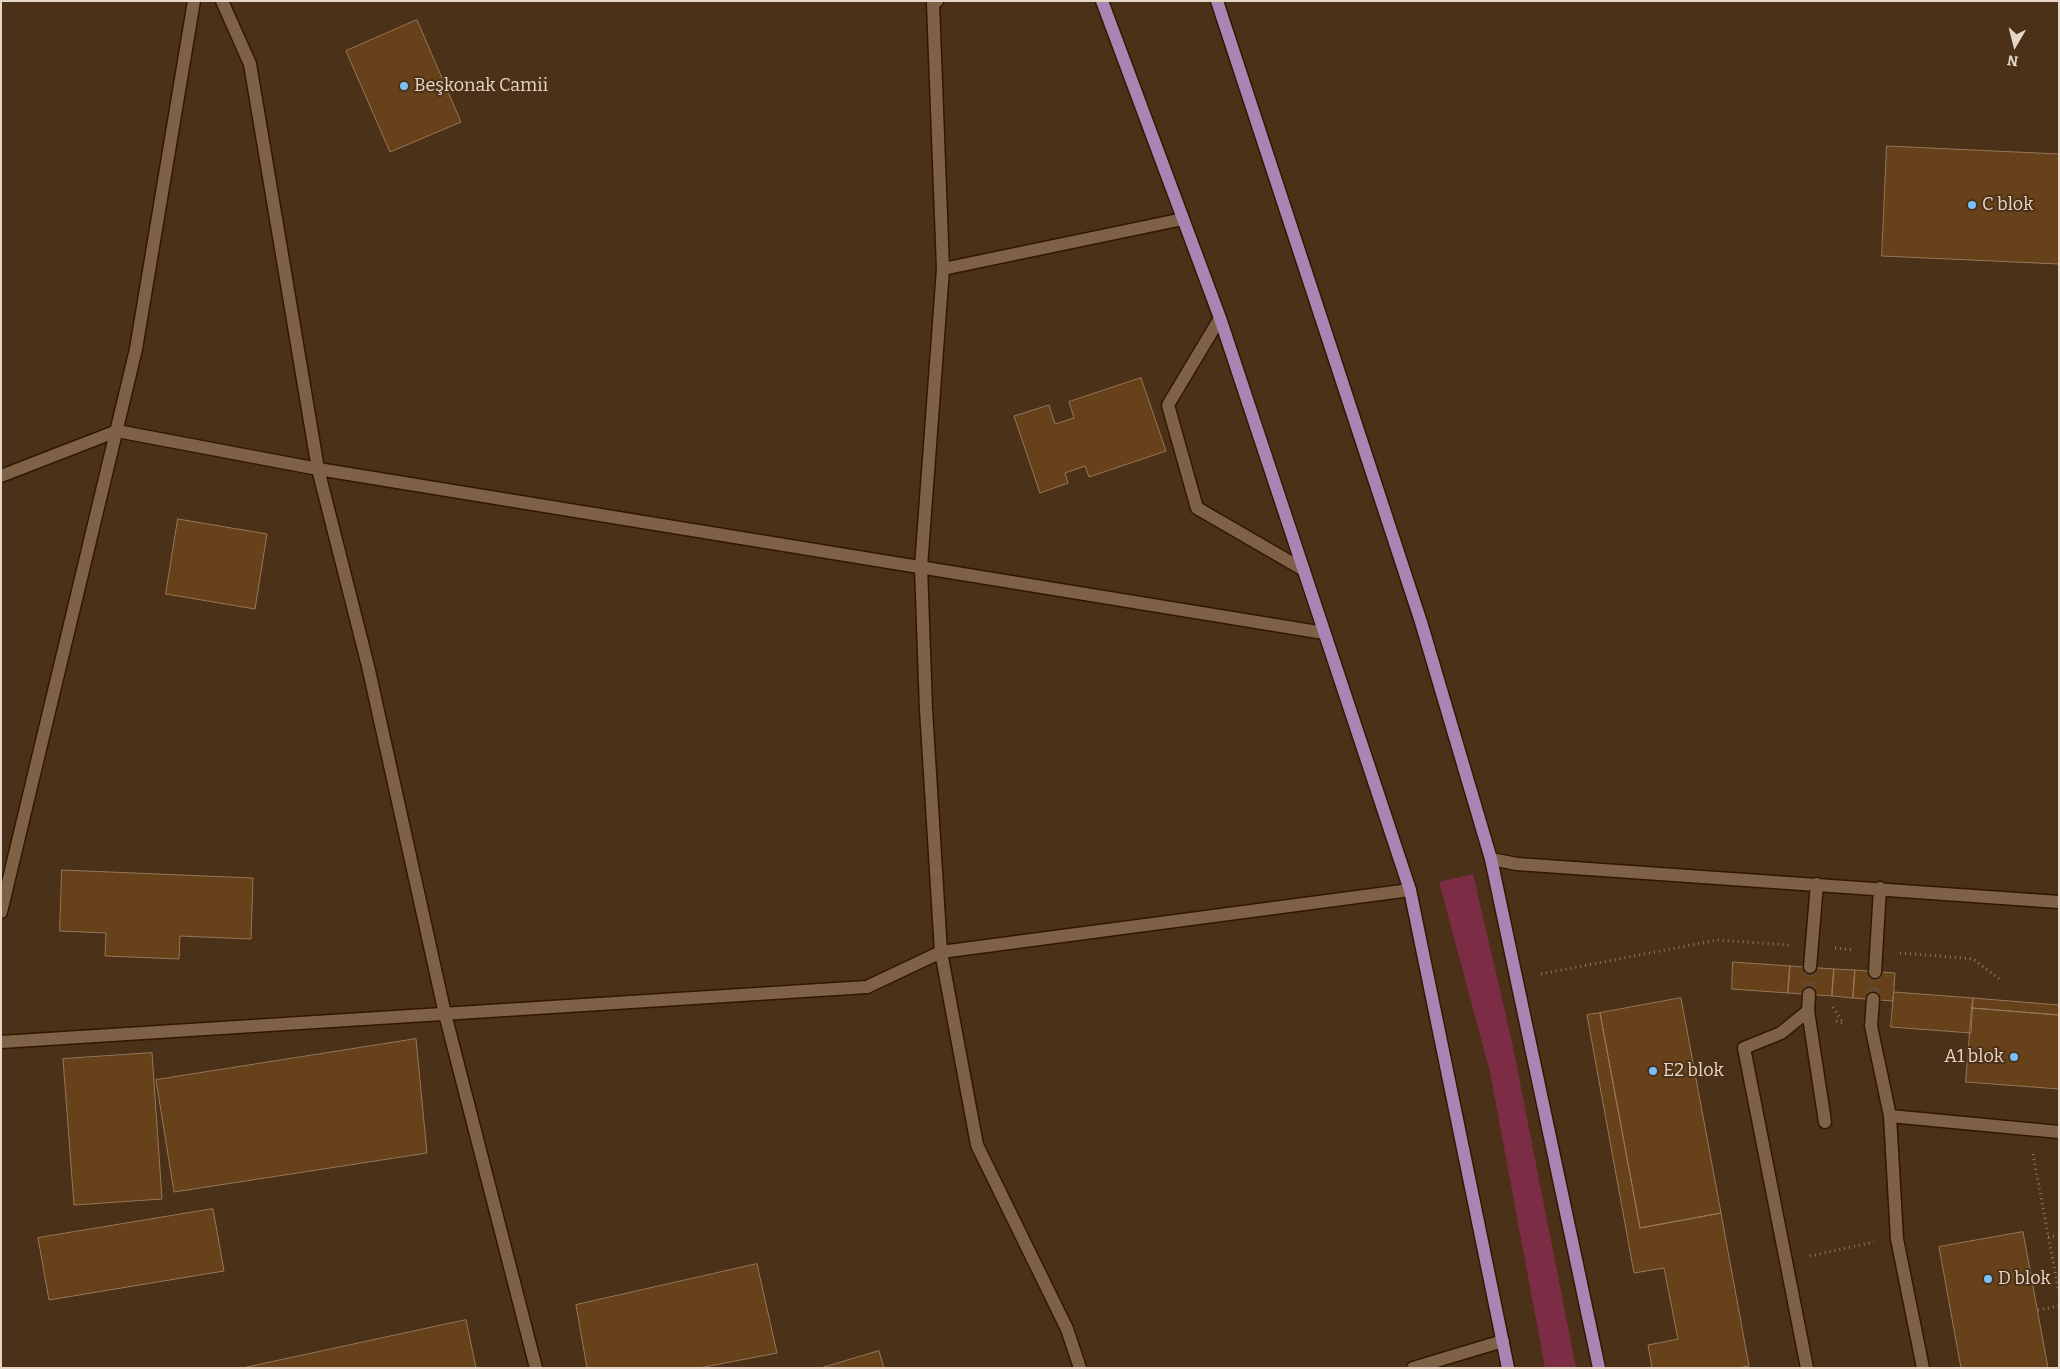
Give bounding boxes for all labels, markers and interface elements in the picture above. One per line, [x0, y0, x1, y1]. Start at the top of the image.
north arrow [1990, 20, 2040, 70]
text: N [2006, 51, 2019, 70]
place label: Beşkonak Camii [414, 75, 548, 97]
marker: Beşkonak Camii [398, 80, 410, 92]
place label: C blok [1982, 194, 2033, 216]
marker: C blok [1966, 199, 1978, 211]
place label: A1 blok [1944, 1046, 2004, 1068]
marker: A1 blok [2008, 1051, 2020, 1063]
place label: E2 blok [1663, 1060, 1724, 1082]
marker: E2 blok [1647, 1065, 1659, 1077]
place label: D blok [1998, 1268, 2051, 1290]
marker: D blok [1982, 1273, 1994, 1285]

